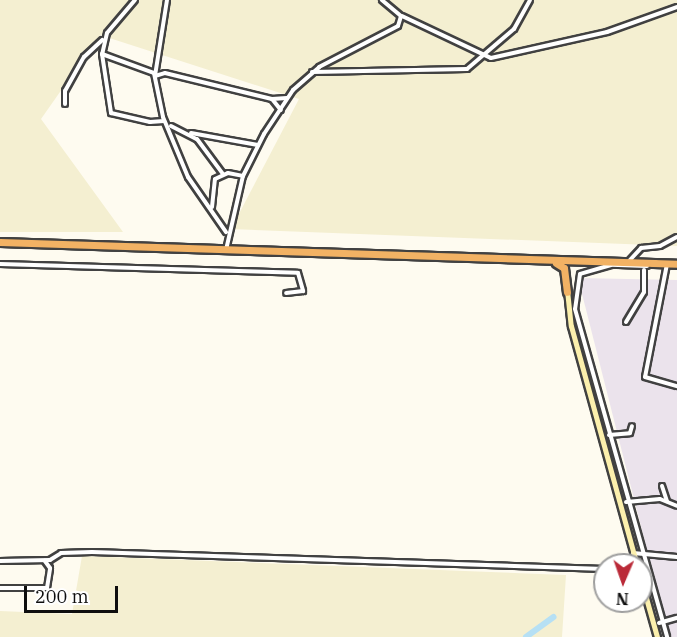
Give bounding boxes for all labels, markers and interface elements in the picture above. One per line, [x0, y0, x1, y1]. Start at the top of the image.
north arrow [593, 553, 653, 613]
scale bar [27, 574, 122, 612]
text: 200 m [35, 585, 89, 608]
text: N [616, 589, 629, 609]

